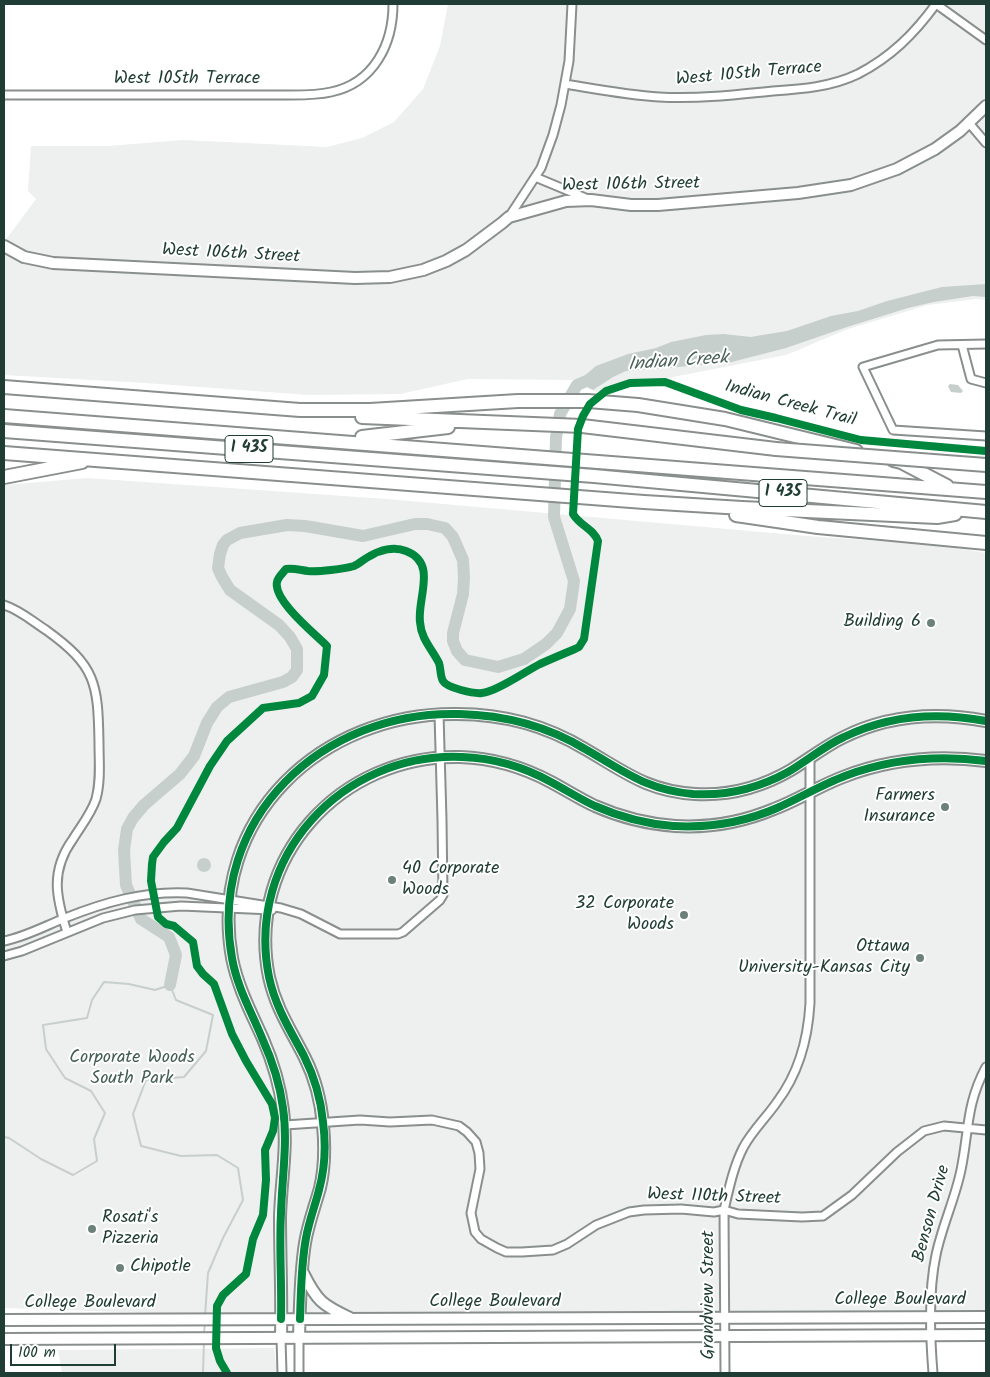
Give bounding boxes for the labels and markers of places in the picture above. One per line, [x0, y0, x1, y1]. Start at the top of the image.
place label: Building 6 [844, 612, 921, 634]
marker: Building 6 [925, 617, 937, 629]
place label: Farmers Insurance [863, 786, 935, 829]
marker: Farmers Insurance [939, 801, 951, 813]
place label: 40 Corporate Woods [402, 859, 499, 902]
marker: 40 Corporate Woods [386, 874, 398, 886]
place label: 32 Corporate Woods [575, 894, 674, 936]
marker: 32 Corporate Woods [678, 909, 690, 921]
place label: Ottawa University-Kansas City [738, 937, 910, 980]
marker: Ottawa University-Kansas City [914, 952, 926, 964]
place label: Rosati's Pizzeria [102, 1208, 159, 1250]
marker: Rosati's Pizzeria [86, 1223, 98, 1235]
place label: Chipotle [130, 1257, 191, 1279]
marker: Chipotle [114, 1262, 126, 1274]

